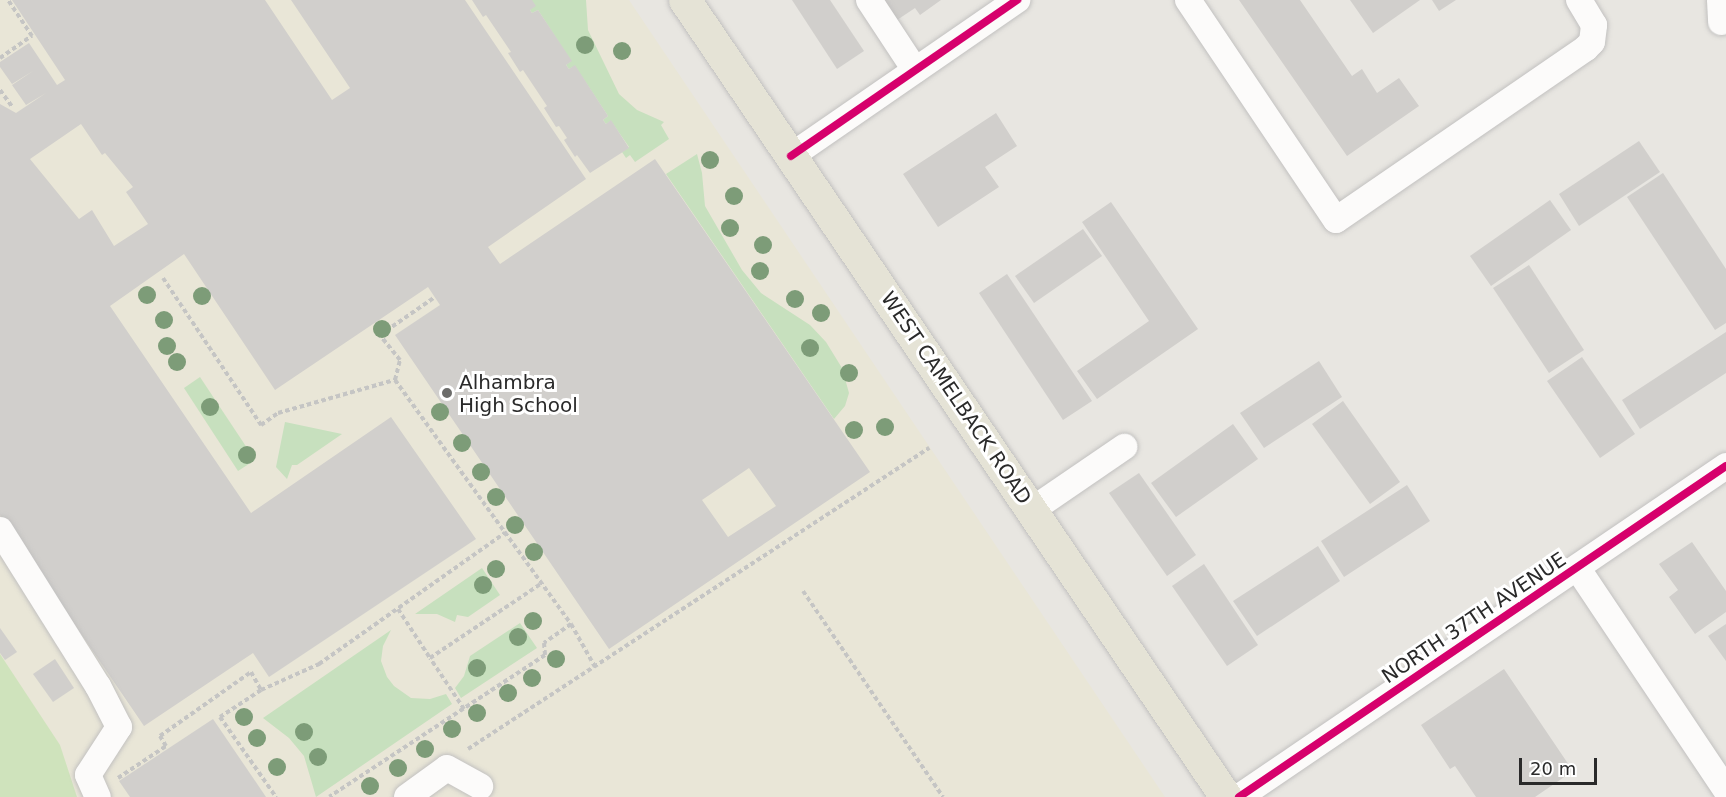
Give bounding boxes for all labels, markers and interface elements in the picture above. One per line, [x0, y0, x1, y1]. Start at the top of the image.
street label: WEST CAMELBACK ROAD [876, 287, 1036, 509]
place label: Alhambra High School [459, 370, 578, 417]
marker: Alhambra High School [440, 386, 454, 400]
street label: NORTH 37TH AVENUE [1377, 547, 1571, 689]
scale bar [1522, 746, 1600, 784]
text: 20 m [1530, 758, 1576, 779]

